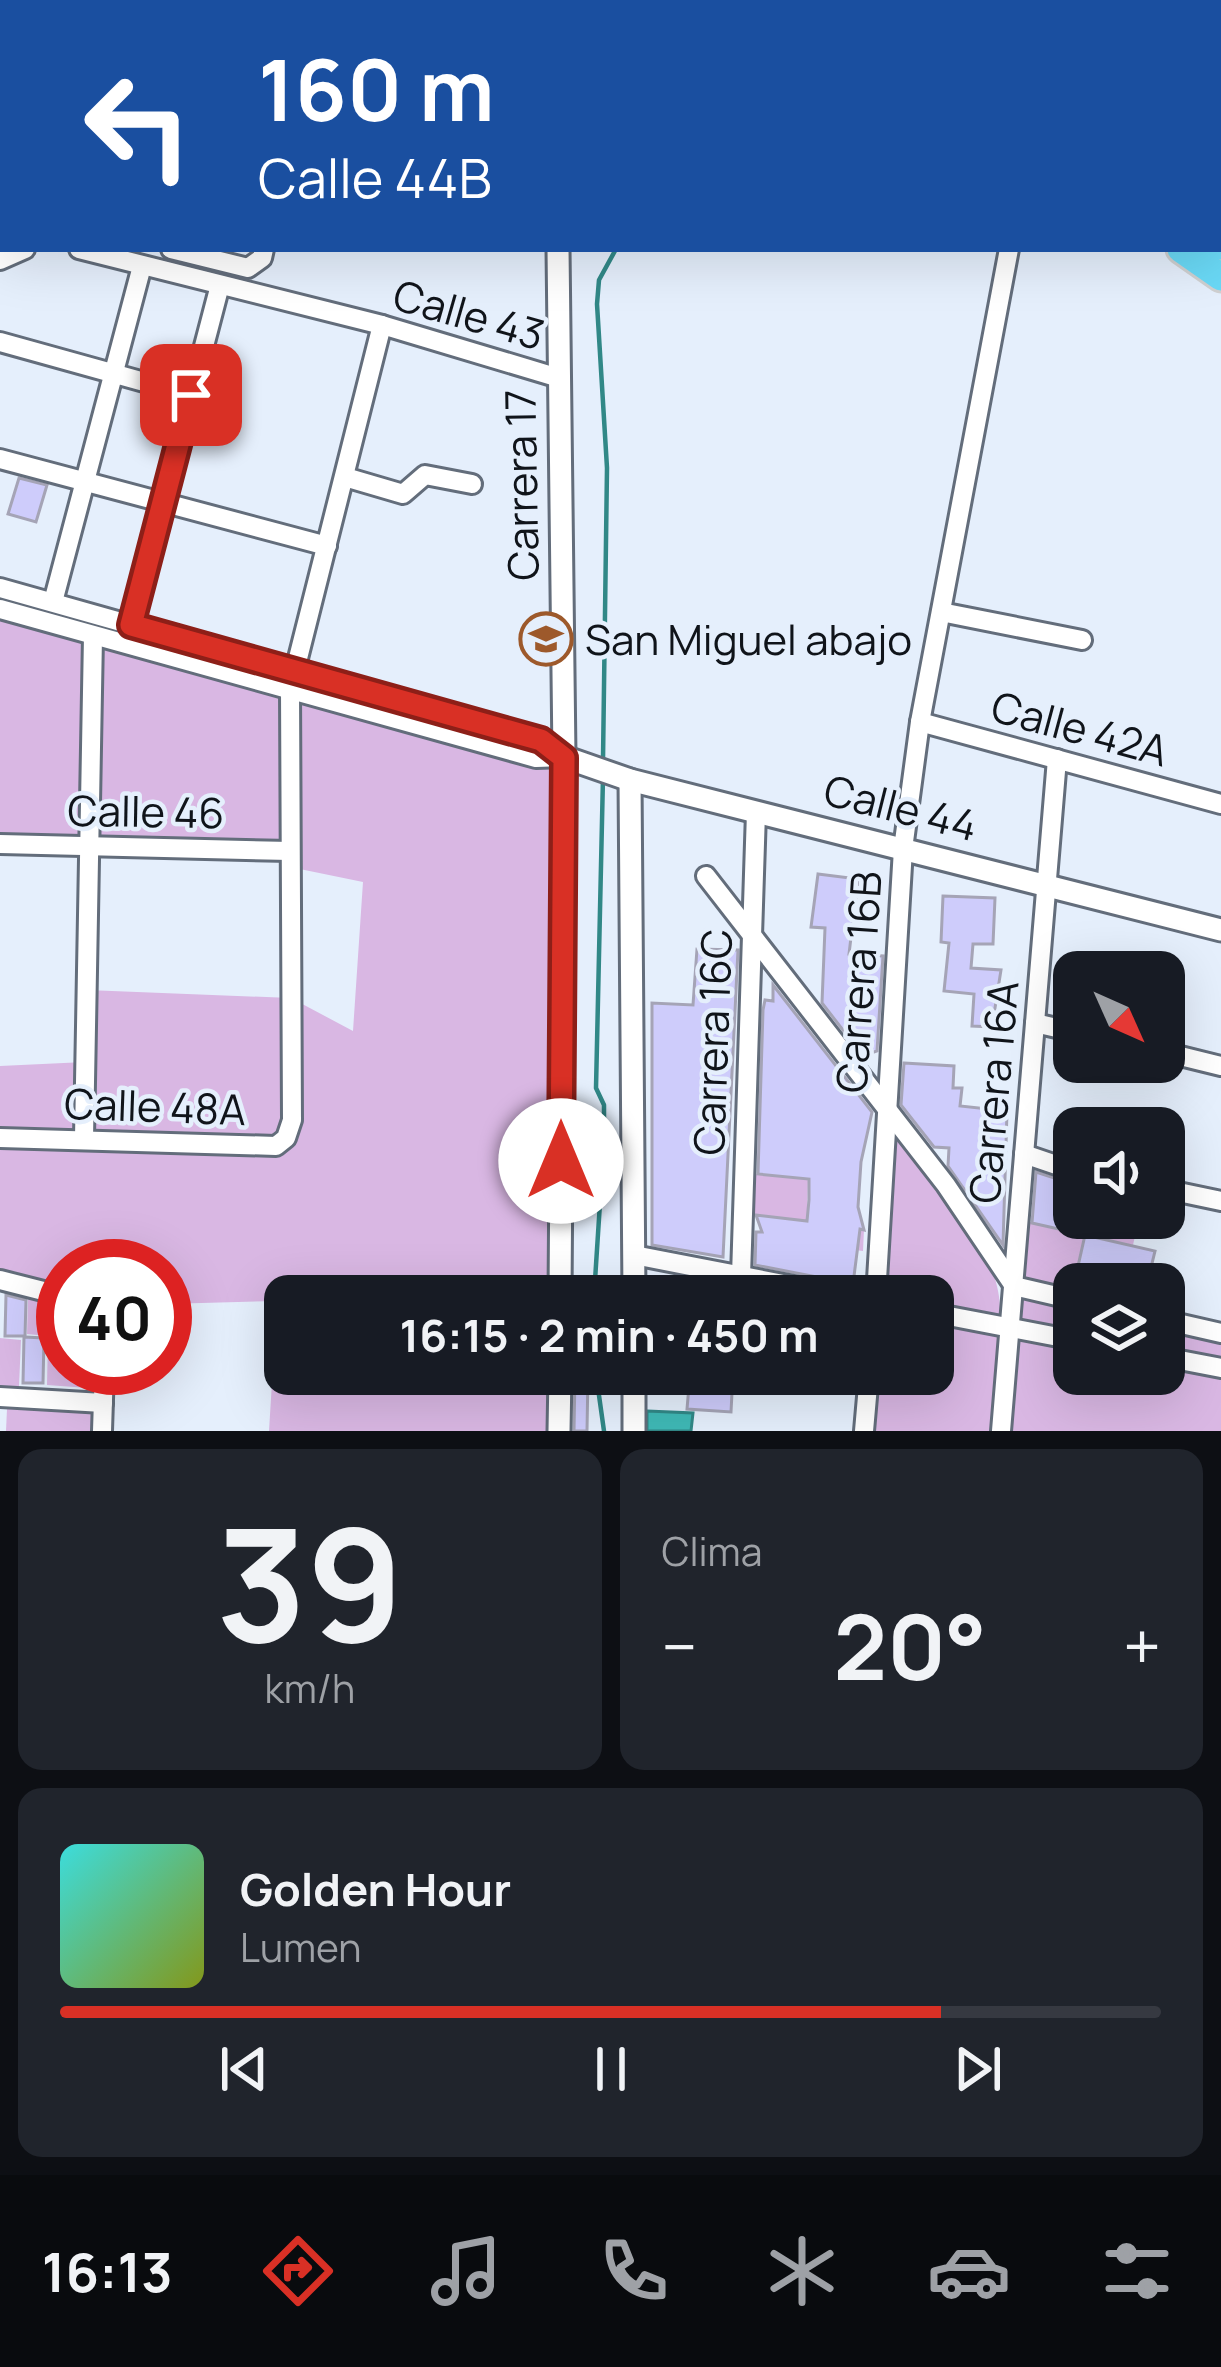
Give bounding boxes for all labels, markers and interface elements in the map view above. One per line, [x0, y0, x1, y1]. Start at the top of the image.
text: 160 m [258, 31, 495, 146]
icon: left [60, 48, 216, 204]
text: Calle 44B [258, 140, 492, 214]
street label: Calle 43 [387, 265, 551, 363]
pin [140, 344, 242, 446]
icon: arrive [158, 362, 224, 428]
street label: Carrera 17 [490, 389, 552, 581]
place label: San Miguel abajo [585, 610, 912, 668]
school or university icon: San Miguel abajo [518, 611, 574, 667]
street label: Calle 42A [985, 677, 1175, 779]
street label: Calle 44 [818, 760, 984, 854]
street label: Calle 46 [67, 781, 225, 841]
street label: Carrera 16B [821, 869, 895, 1095]
street label: Carrera 16C [679, 928, 745, 1156]
north arrow [1053, 951, 1185, 1083]
map controls [1053, 951, 1185, 1395]
street label: Carrera 16A [954, 978, 1032, 1206]
street label: Calle 48A [63, 1074, 247, 1138]
position arrow [498, 1098, 624, 1224]
button: sound [1053, 1107, 1185, 1239]
speed limit sign: 40 [36, 1239, 192, 1395]
button: layers [1053, 1263, 1185, 1395]
text: 16:15 · 2 min · 450 m [400, 1304, 819, 1366]
text: 39 [216, 1476, 404, 1689]
text: Clima [662, 1524, 762, 1578]
text: 20° [833, 1584, 987, 1707]
text: − [662, 1601, 697, 1691]
text: + [1123, 1601, 1161, 1691]
text: km/h [264, 1661, 355, 1715]
text: Golden Hour [240, 1858, 511, 1920]
text: Lumen [240, 1920, 361, 1974]
icon: previous [211, 2036, 277, 2102]
icon: pause [578, 2036, 644, 2102]
icon: next [945, 2036, 1011, 2102]
icon: directions [256, 2229, 340, 2313]
icon: music [424, 2229, 508, 2313]
icon: phone [592, 2229, 676, 2313]
icon: climate [760, 2229, 844, 2313]
icon: car [927, 2229, 1011, 2313]
icon: filters [1095, 2229, 1179, 2313]
text: 16:13 [42, 2234, 173, 2308]

